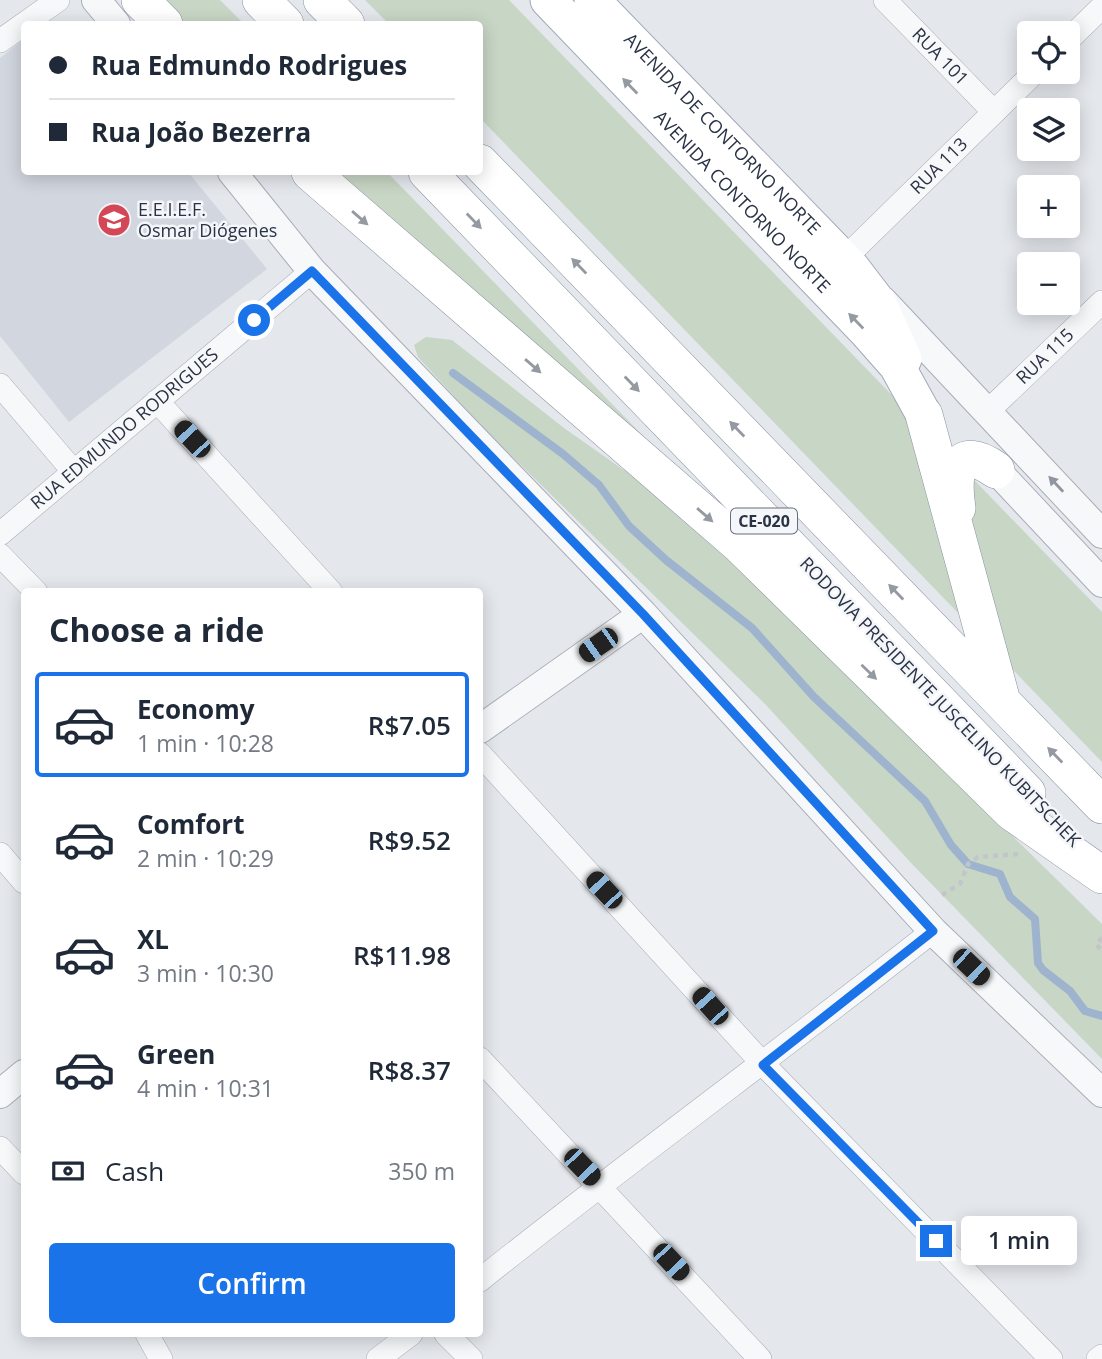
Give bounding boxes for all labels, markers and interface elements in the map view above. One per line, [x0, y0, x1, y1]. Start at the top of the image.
map controls [1017, 21, 1080, 315]
button: locate [1017, 21, 1080, 84]
street label: RUA 101 [907, 22, 974, 90]
street label: AVENIDA DE CONTORNO NORTE [619, 27, 826, 240]
text: Rua Edmundo Rodrigues [91, 47, 407, 83]
one-way arrow [623, 78, 639, 95]
button: layers [1017, 98, 1080, 161]
street label: AVENIDA CONTORNO NORTE [649, 105, 836, 298]
text: Rua João Bezerra [91, 114, 311, 150]
street label: RUA 113 [905, 132, 972, 199]
button: + [1017, 175, 1080, 238]
place label: E.E.I.E.F. Osmar Diógenes [138, 197, 277, 242]
school or university icon: E.E.I.E.F. Osmar Diógenes [95, 201, 133, 239]
one-way arrow [352, 210, 369, 225]
one-way arrow [466, 212, 483, 229]
button: − [1017, 252, 1080, 315]
one-way arrow [571, 258, 587, 275]
route start [238, 304, 270, 336]
one-way arrow [847, 312, 864, 329]
street label: RUA 115 [1010, 322, 1078, 389]
street label: RUA EDMUNDO RODRIGUES [25, 342, 223, 514]
one-way arrow [524, 358, 542, 374]
one-way arrow [624, 375, 640, 392]
car [170, 416, 215, 462]
one-way arrow [729, 421, 746, 438]
one-way arrow [1048, 476, 1064, 493]
one-way arrow [696, 507, 714, 523]
road number: CE-020 [731, 508, 797, 534]
street label: RODOVIA PRESIDENTE JUSCELINO KUBITSCHEK [795, 551, 1087, 852]
one-way arrow [889, 584, 905, 601]
text: Choose a ride [49, 608, 264, 651]
car [575, 624, 622, 666]
one-way arrow [861, 664, 878, 681]
text: Economy [137, 691, 255, 727]
icon: car [53, 693, 116, 756]
text: R$7.05 [368, 707, 451, 743]
text: 1 min · 10:28 [137, 727, 274, 759]
one-way arrow [1047, 747, 1063, 764]
text: Comfort [137, 806, 244, 842]
icon: car [53, 808, 116, 871]
text: R$9.52 [368, 822, 451, 858]
text: 2 min · 10:29 [137, 842, 274, 874]
car [582, 867, 627, 913]
text: XL [137, 921, 169, 957]
icon: car [53, 923, 116, 986]
text: R$11.98 [353, 937, 451, 973]
car [949, 945, 994, 989]
text: 3 min · 10:30 [137, 957, 274, 989]
car [689, 983, 732, 1029]
text: Green [137, 1036, 215, 1072]
icon: car [53, 1038, 116, 1101]
text: R$8.37 [368, 1052, 451, 1088]
text: 4 min · 10:31 [137, 1072, 274, 1104]
car [560, 1145, 605, 1189]
icon: cash [49, 1152, 87, 1190]
text: Cash [105, 1153, 164, 1189]
text: 350 m [388, 1155, 455, 1187]
callout: 1 min [960, 1216, 1076, 1266]
text: 1 min [988, 1224, 1050, 1256]
route end [920, 1225, 952, 1257]
car [649, 1239, 694, 1285]
button: Confirm [49, 1243, 455, 1323]

